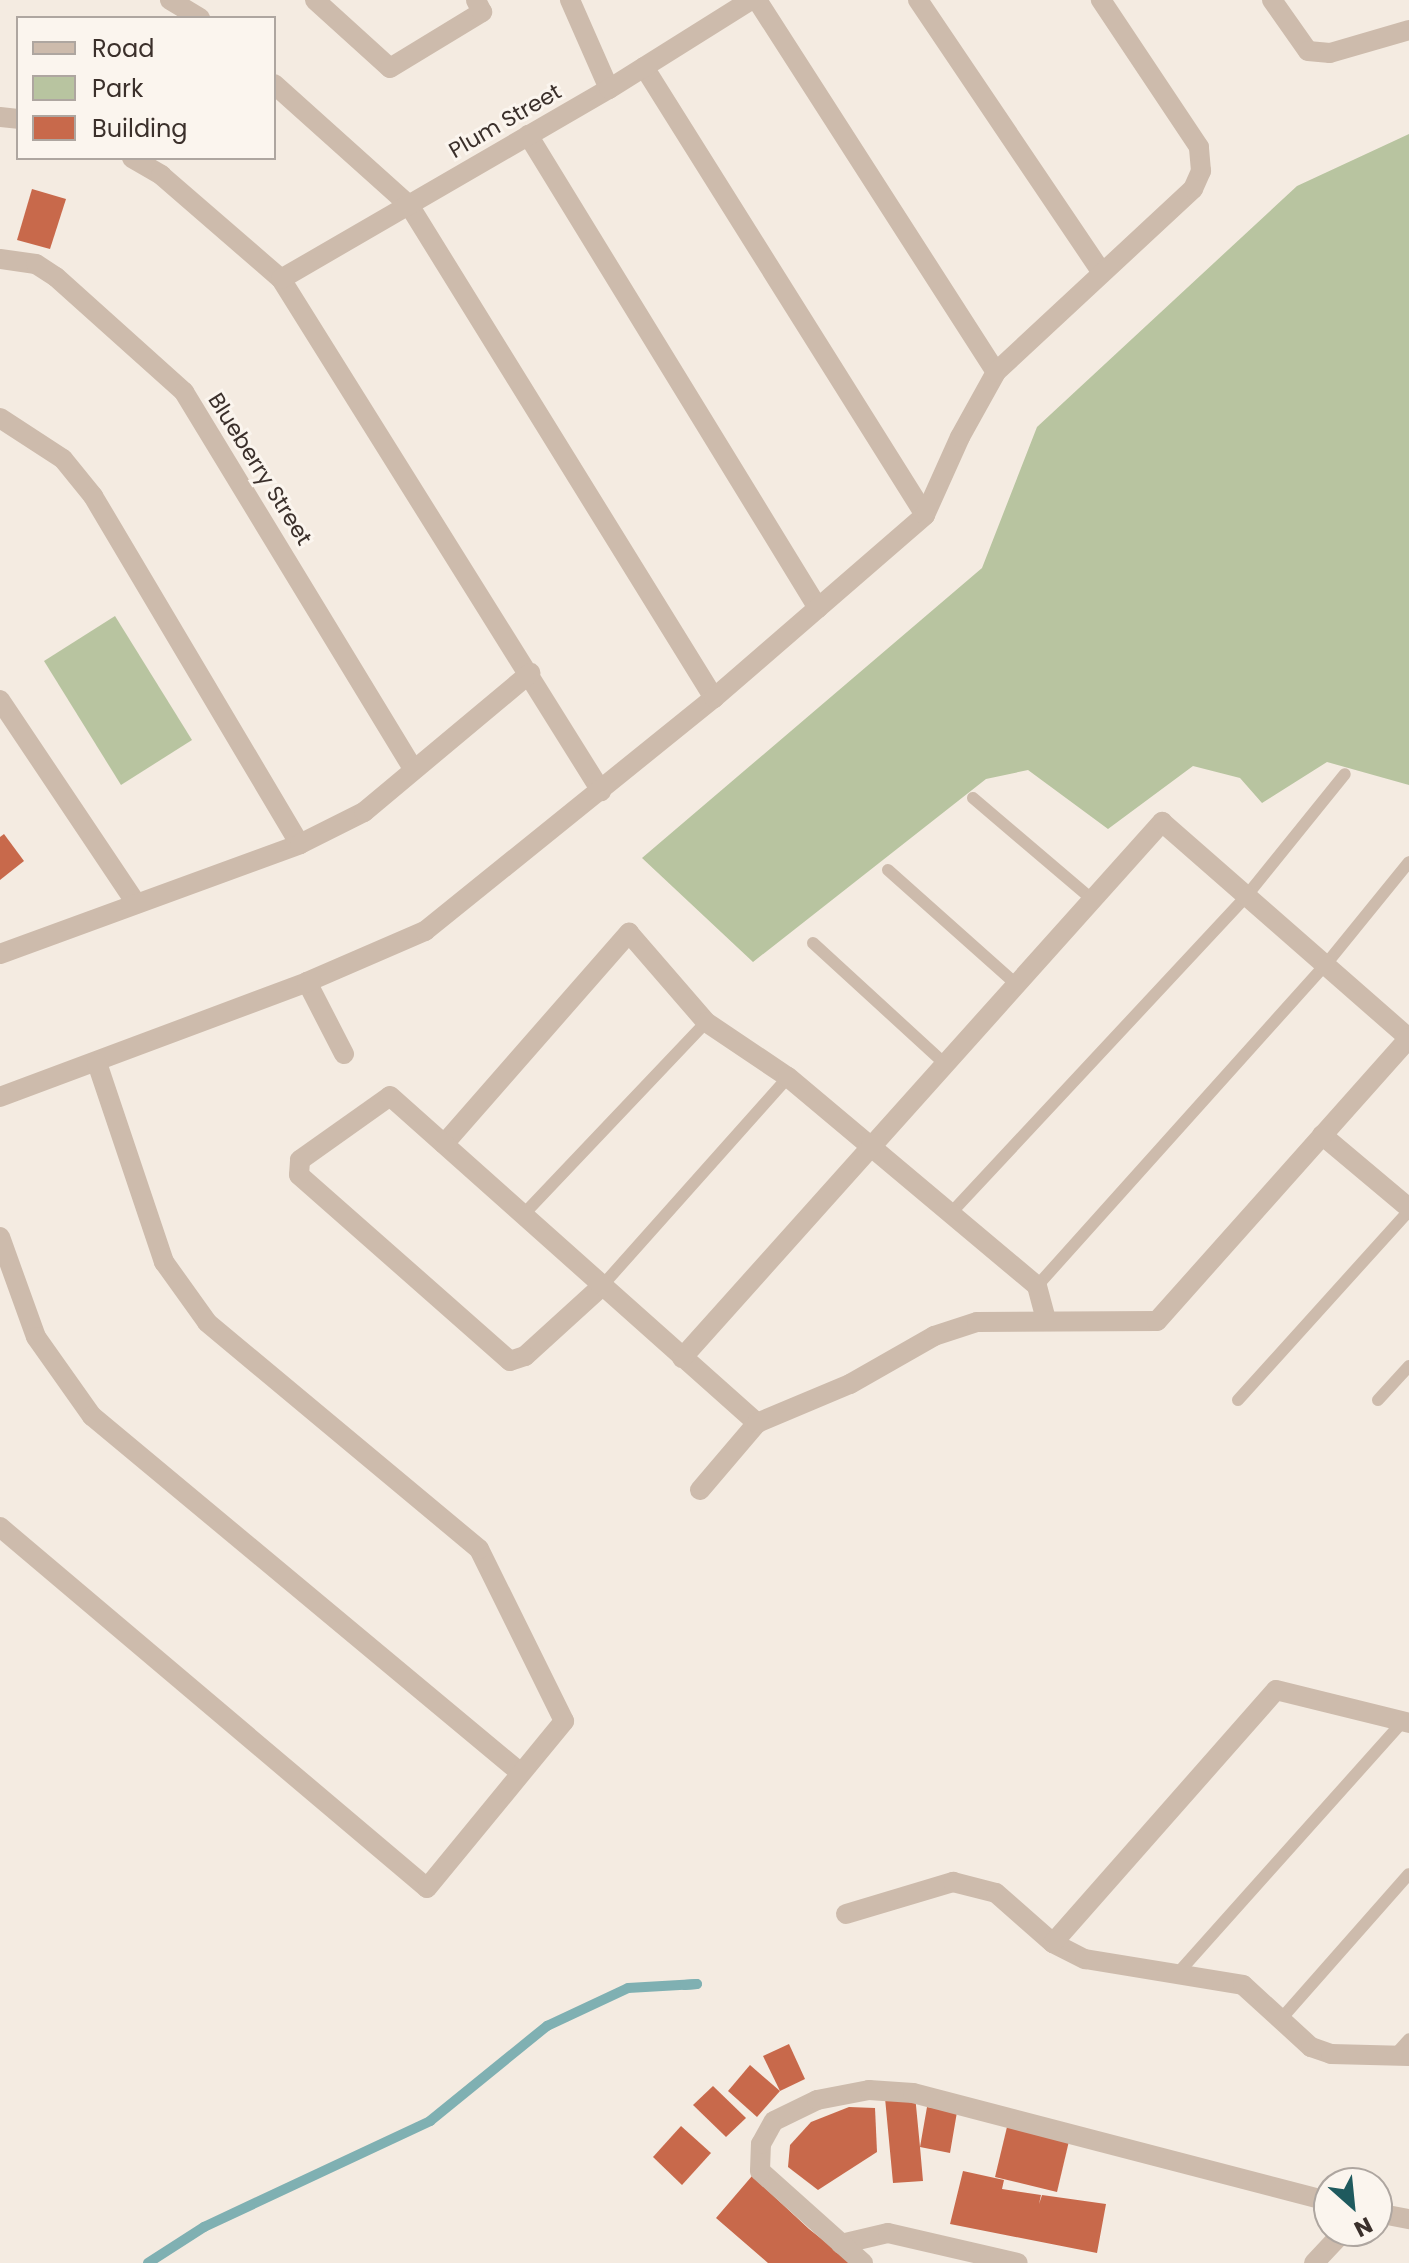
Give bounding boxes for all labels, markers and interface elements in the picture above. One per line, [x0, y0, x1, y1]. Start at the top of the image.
legend [16, 16, 276, 160]
text: Road [92, 32, 154, 65]
text: Park [92, 72, 143, 105]
street label: Plum Street [444, 78, 566, 164]
text: Building [92, 112, 188, 145]
street label: Blueberry Street [203, 388, 317, 550]
north arrow [1313, 2167, 1393, 2247]
text: N [1349, 2209, 1378, 2245]

